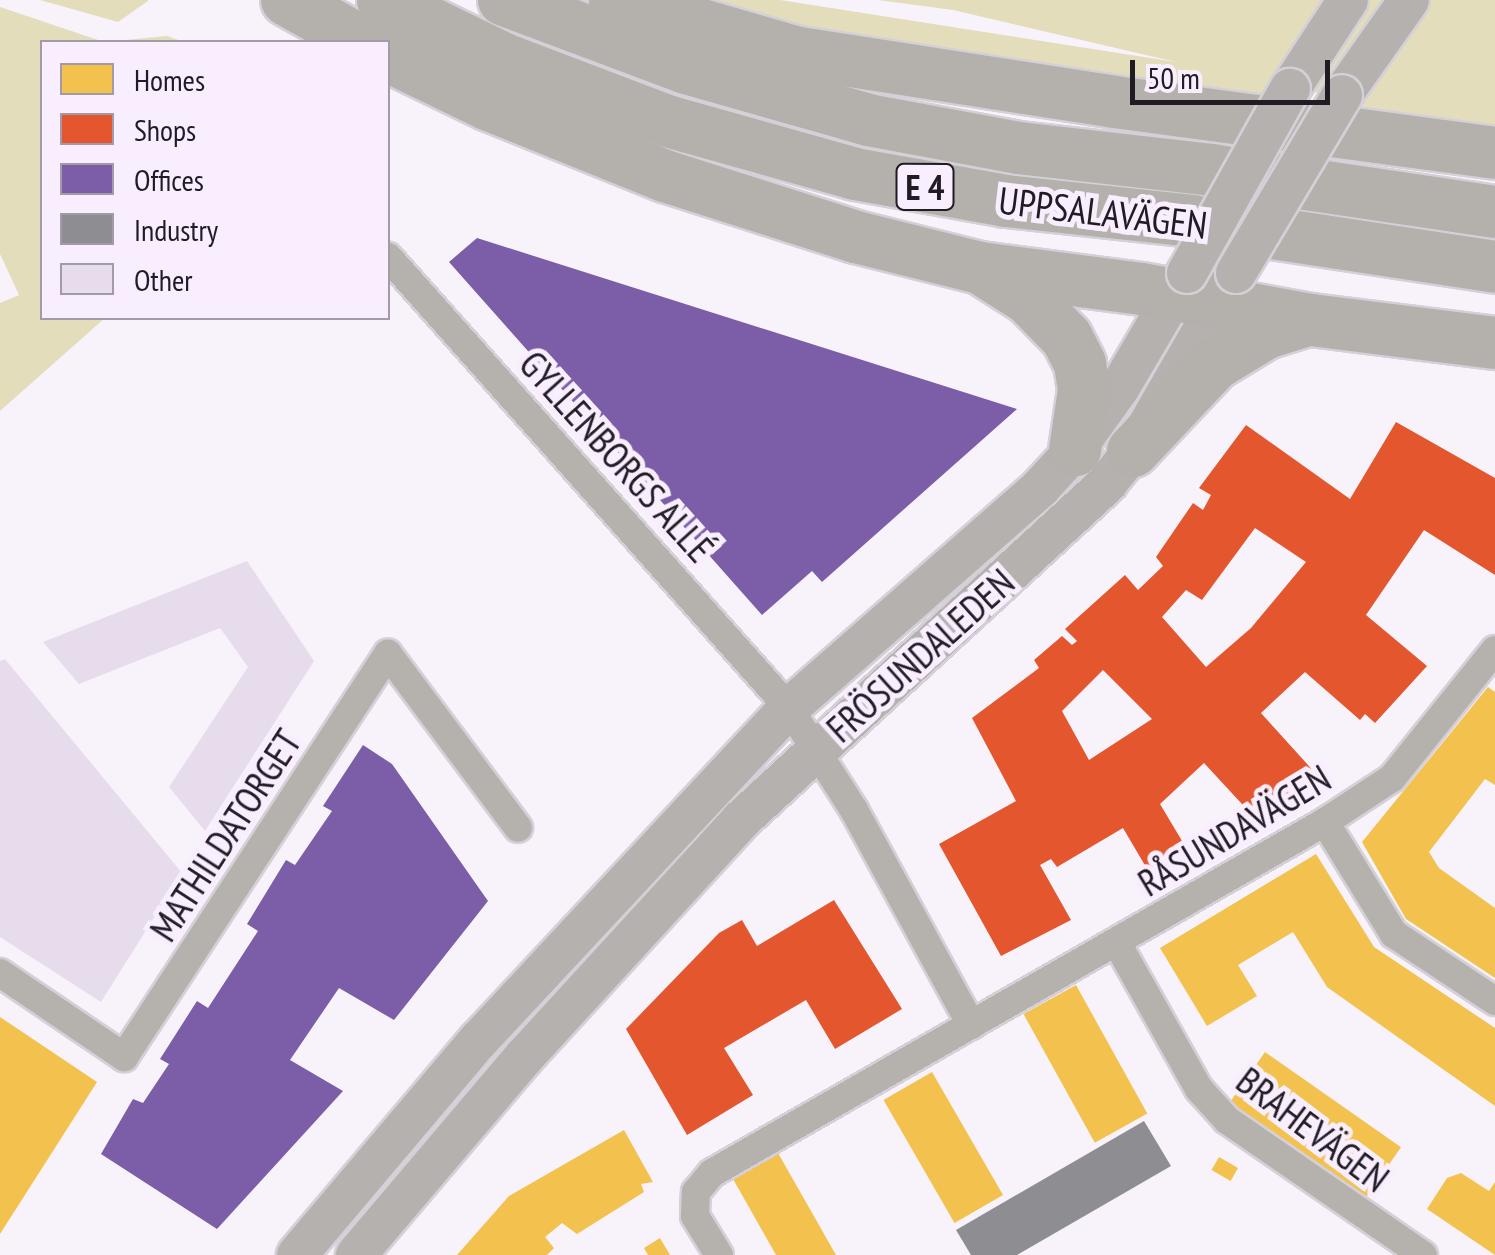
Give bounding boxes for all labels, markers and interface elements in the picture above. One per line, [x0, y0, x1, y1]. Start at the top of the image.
legend [40, 40, 390, 320]
scale bar [1135, 40, 1335, 102]
text: 50 m [1147, 58, 1200, 97]
text: Homes [134, 60, 205, 99]
text: Shops [134, 110, 196, 149]
road number: E 4 [895, 157, 955, 217]
text: Offices [134, 160, 204, 199]
street label: UPPSALAVÄGEN [996, 177, 1210, 247]
text: Industry [134, 210, 218, 249]
text: Other [134, 260, 193, 299]
street label: GYLLENBORGS ALLÉ [510, 341, 724, 571]
street label: FRÖSUNDALEDEN [817, 559, 1023, 751]
street label: MATHILDATORGET [140, 721, 310, 949]
street label: RÅSUNDAVÄGEN [1130, 755, 1338, 905]
street label: BRAHEVÄGEN [1228, 1057, 1398, 1201]

